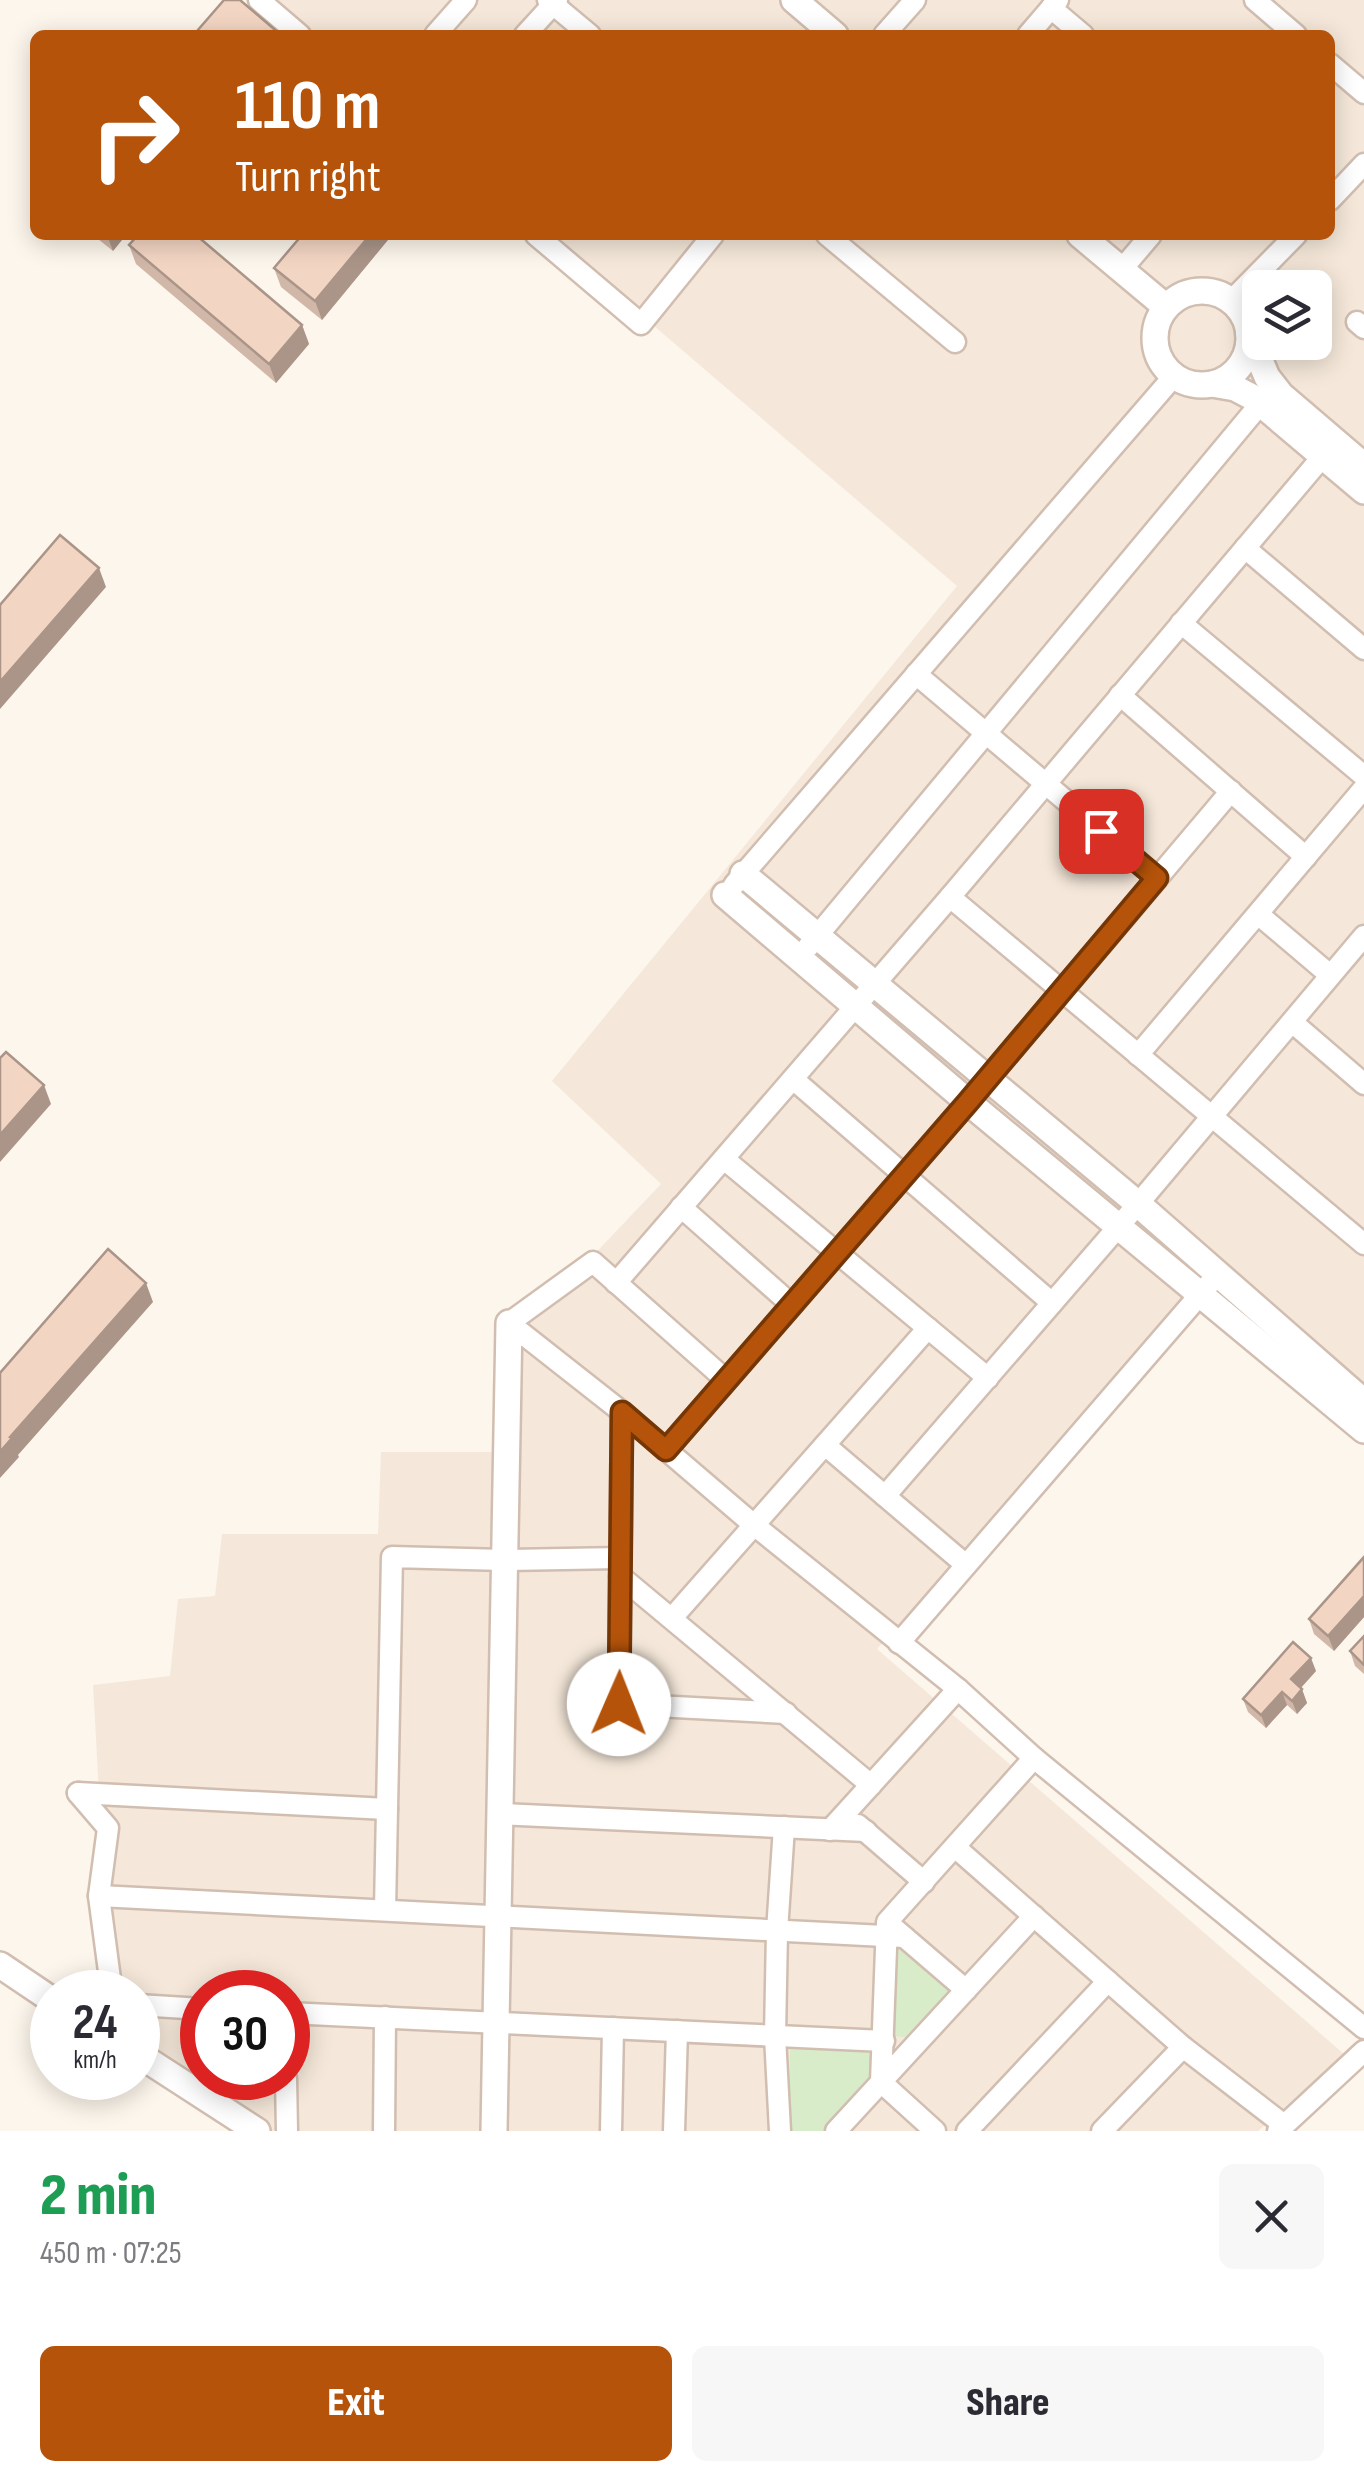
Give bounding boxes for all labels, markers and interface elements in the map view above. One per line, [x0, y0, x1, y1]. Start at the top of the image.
text: 110 m [235, 65, 381, 149]
icon: right [70, 70, 200, 200]
text: Turn right [235, 150, 381, 205]
map controls [1242, 270, 1332, 360]
button: layers [1242, 270, 1332, 360]
pin [1059, 789, 1144, 874]
icon: arrive [1074, 804, 1129, 859]
position arrow [567, 1652, 671, 1756]
speed limit sign: 30 [180, 1970, 310, 2100]
text: 24 [73, 1993, 117, 2053]
text: km/h [73, 2045, 117, 2076]
text: 2 min [40, 2160, 156, 2232]
button: close [1219, 2164, 1324, 2269]
text: 450 m · 07:25 [40, 2234, 182, 2273]
button: Exit [40, 2346, 672, 2461]
button: Share [692, 2346, 1324, 2461]

